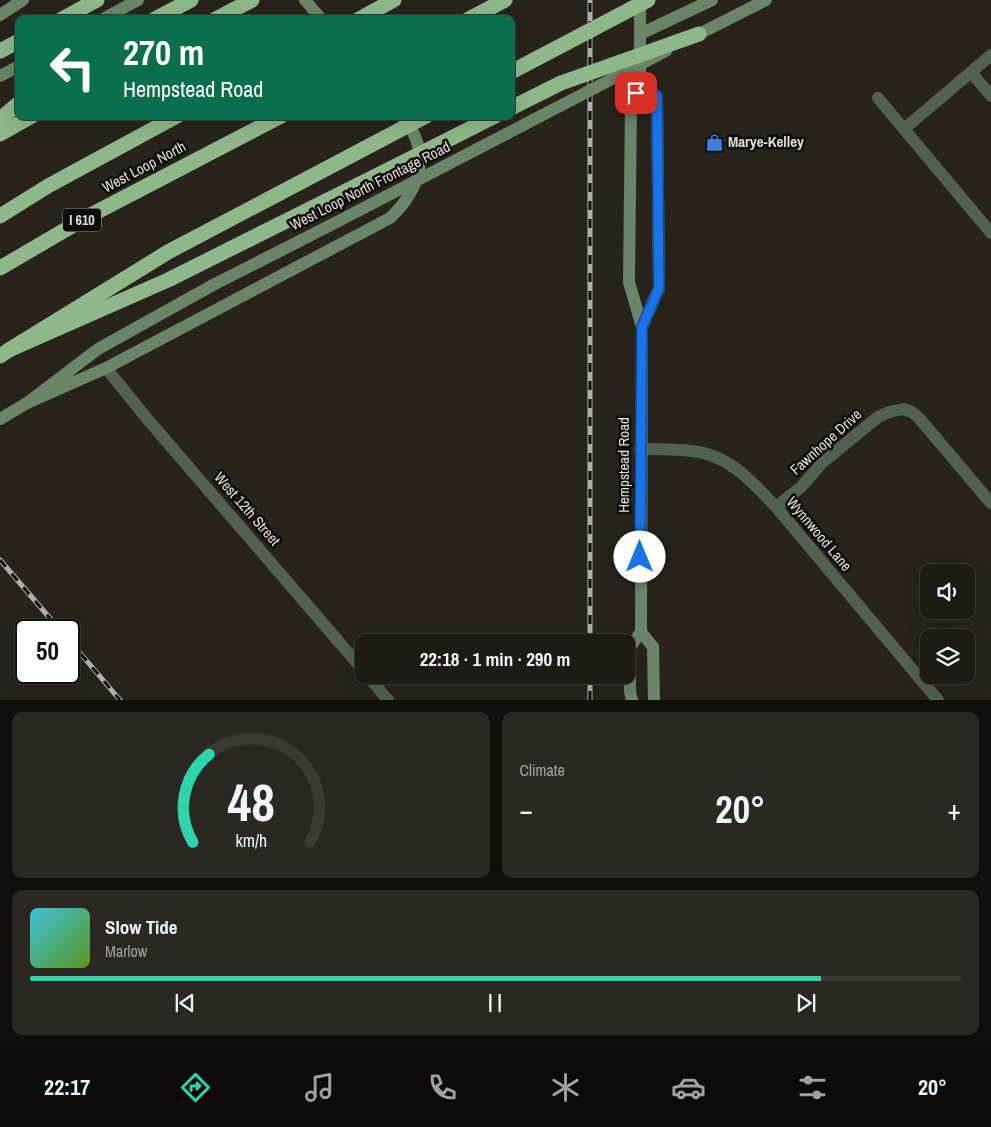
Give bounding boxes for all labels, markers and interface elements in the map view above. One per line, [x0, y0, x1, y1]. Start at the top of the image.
text: 270 m [123, 29, 204, 76]
icon: left [40, 35, 105, 100]
pin [615, 72, 657, 114]
text: Hempstead Road [123, 74, 263, 104]
icon: arrive [622, 79, 650, 107]
place label: Marye-Kelley [728, 131, 804, 152]
shop icon: Marye-Kelley [704, 132, 724, 152]
street label: West Loop North [98, 136, 189, 197]
street label: West Loop North Frontage Road [286, 136, 454, 235]
road number: I 610 [63, 208, 101, 232]
street label: Fawnhope Drive [785, 404, 866, 479]
street label: Hempstead Road [613, 417, 634, 513]
street label: West 12th Street [209, 467, 286, 550]
street label: Wynnwood Lane [782, 492, 857, 576]
position arrow [613, 530, 665, 582]
map controls [920, 564, 975, 684]
button: sound [920, 564, 975, 619]
speed limit sign: 50 [15, 619, 80, 684]
button: layers [920, 629, 975, 684]
text: 22:18 · 1 min · 290 m [420, 646, 570, 672]
text: Climate [520, 759, 565, 781]
text: 48 [227, 767, 274, 837]
text: 20° [715, 784, 765, 835]
text: − [520, 791, 533, 829]
text: + [948, 791, 961, 829]
text: km/h [235, 829, 267, 853]
text: Slow Tide [105, 914, 177, 940]
text: Marlow [105, 940, 147, 962]
icon: previous [171, 989, 199, 1017]
icon: pause [481, 989, 509, 1017]
icon: next [792, 989, 820, 1017]
icon: directions [178, 1070, 213, 1105]
icon: music [302, 1070, 337, 1105]
icon: phone [425, 1070, 460, 1105]
icon: climate [548, 1070, 583, 1105]
icon: car [671, 1070, 706, 1105]
icon: filters [795, 1070, 830, 1105]
text: 22:17 [44, 1072, 90, 1102]
text: 20° [918, 1072, 947, 1102]

